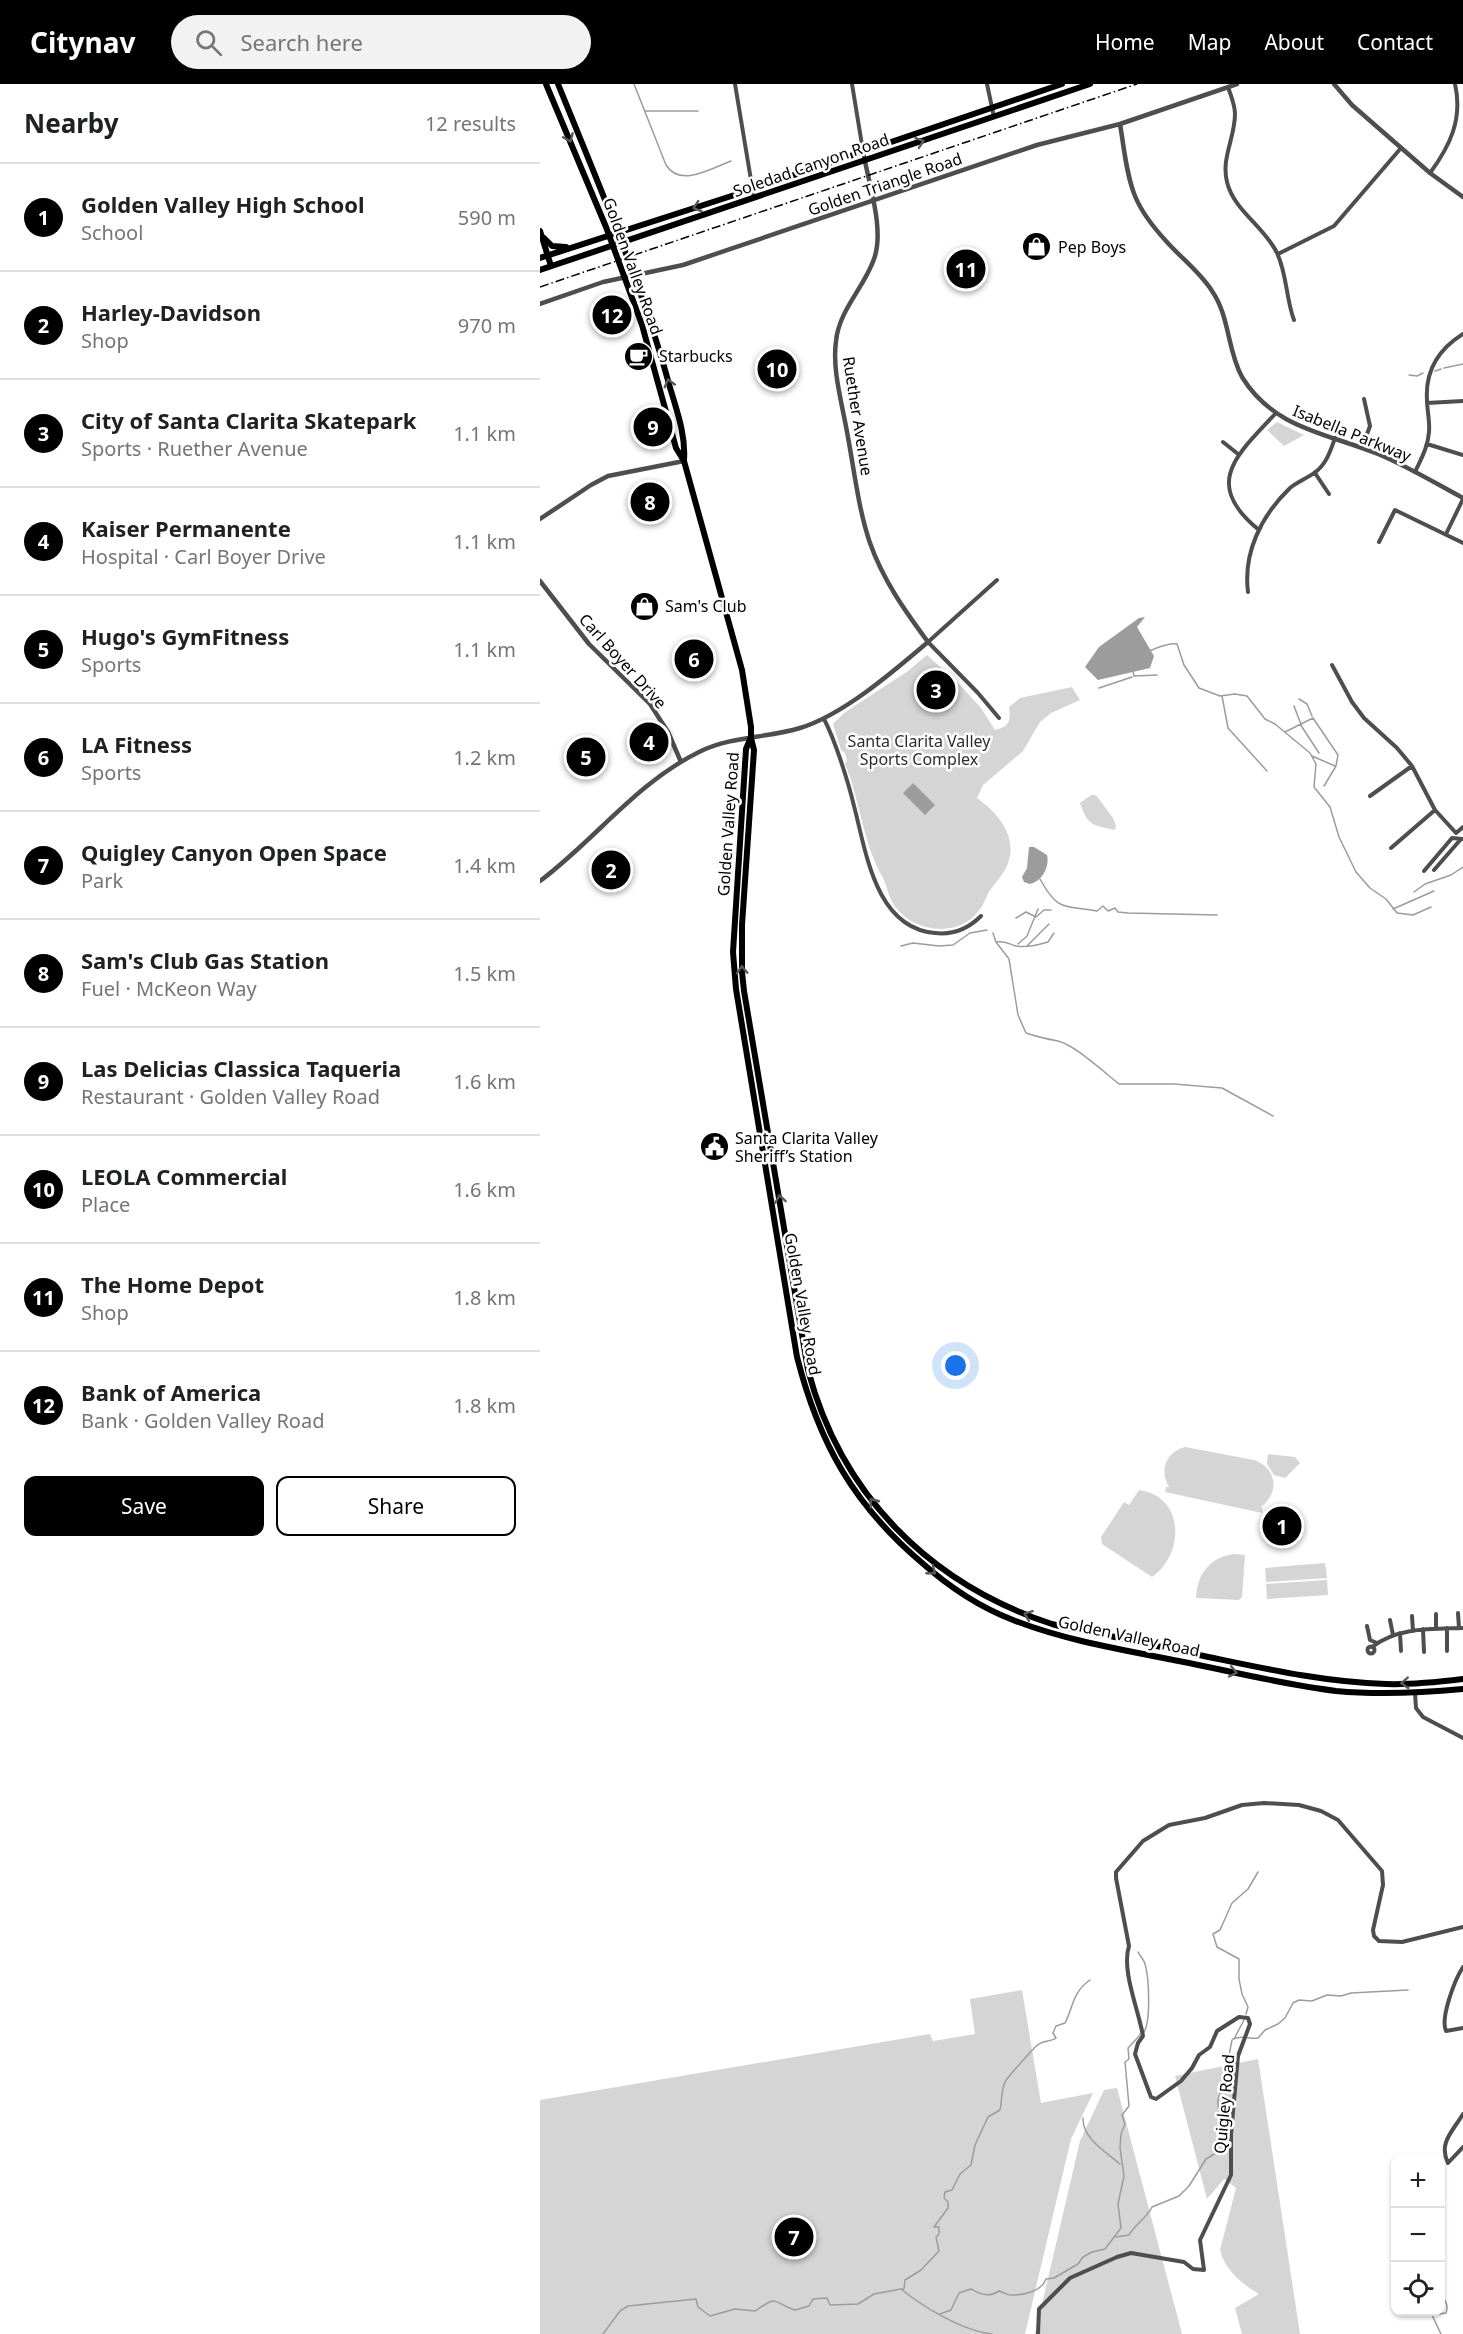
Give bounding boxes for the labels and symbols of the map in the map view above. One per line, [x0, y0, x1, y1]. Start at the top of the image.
street label: Soledad Canyon Road [730, 128, 892, 202]
one-way arrow [562, 132, 574, 143]
one-way arrow [914, 137, 925, 149]
street label: Golden Triangle Road [805, 147, 965, 221]
street label: Golden Valley Road [598, 194, 668, 338]
one-way arrow [692, 200, 703, 212]
shop icon: Pep Boys [1021, 231, 1053, 263]
place label: Pep Boys [1058, 236, 1126, 258]
pin: 11 [946, 246, 986, 291]
pin: 12 [592, 292, 632, 338]
cafe icon: Starbucks [622, 340, 654, 372]
place label: Starbucks [659, 345, 733, 367]
pin: 10 [758, 346, 796, 392]
street label: Ruether Avenue [838, 355, 878, 477]
one-way arrow [664, 379, 676, 389]
street label: Isabella Parkway [1290, 399, 1415, 467]
pin: 9 [634, 404, 672, 450]
pin: 8 [630, 480, 670, 524]
shop icon: Sam's Club [628, 590, 660, 622]
place label: Sam's Club [665, 595, 746, 617]
street label: Carl Boyer Drive [574, 609, 672, 713]
pin: 6 [674, 636, 714, 682]
pin: 3 [916, 668, 956, 712]
pin: 4 [630, 720, 668, 764]
park label: Santa Clarita Valley Sports Complex [848, 730, 991, 770]
pin: 5 [566, 734, 606, 780]
street label: Golden Valley Road [712, 751, 744, 897]
pin: 2 [592, 848, 630, 892]
one-way arrow [736, 965, 749, 974]
place label: Santa Clarita Valley Sheriff’s Station [735, 1127, 879, 1167]
public building icon: Santa Clarita Valley Sheriff’s Station [698, 1131, 730, 1163]
one-way arrow [774, 1195, 786, 1204]
street label: Golden Valley Road [780, 1231, 826, 1377]
your location [941, 1351, 970, 1380]
one-way arrow [869, 1497, 880, 1508]
pin: 1 [1262, 1504, 1302, 1548]
one-way arrow [925, 1564, 936, 1575]
one-way arrow [1023, 1609, 1034, 1622]
street label: Golden Valley Road [1056, 1610, 1202, 1662]
one-way arrow [1227, 1665, 1237, 1678]
one-way arrow [1400, 1677, 1409, 1690]
street label: Quigley Road [1209, 2053, 1239, 2155]
pin: 7 [774, 2214, 814, 2260]

